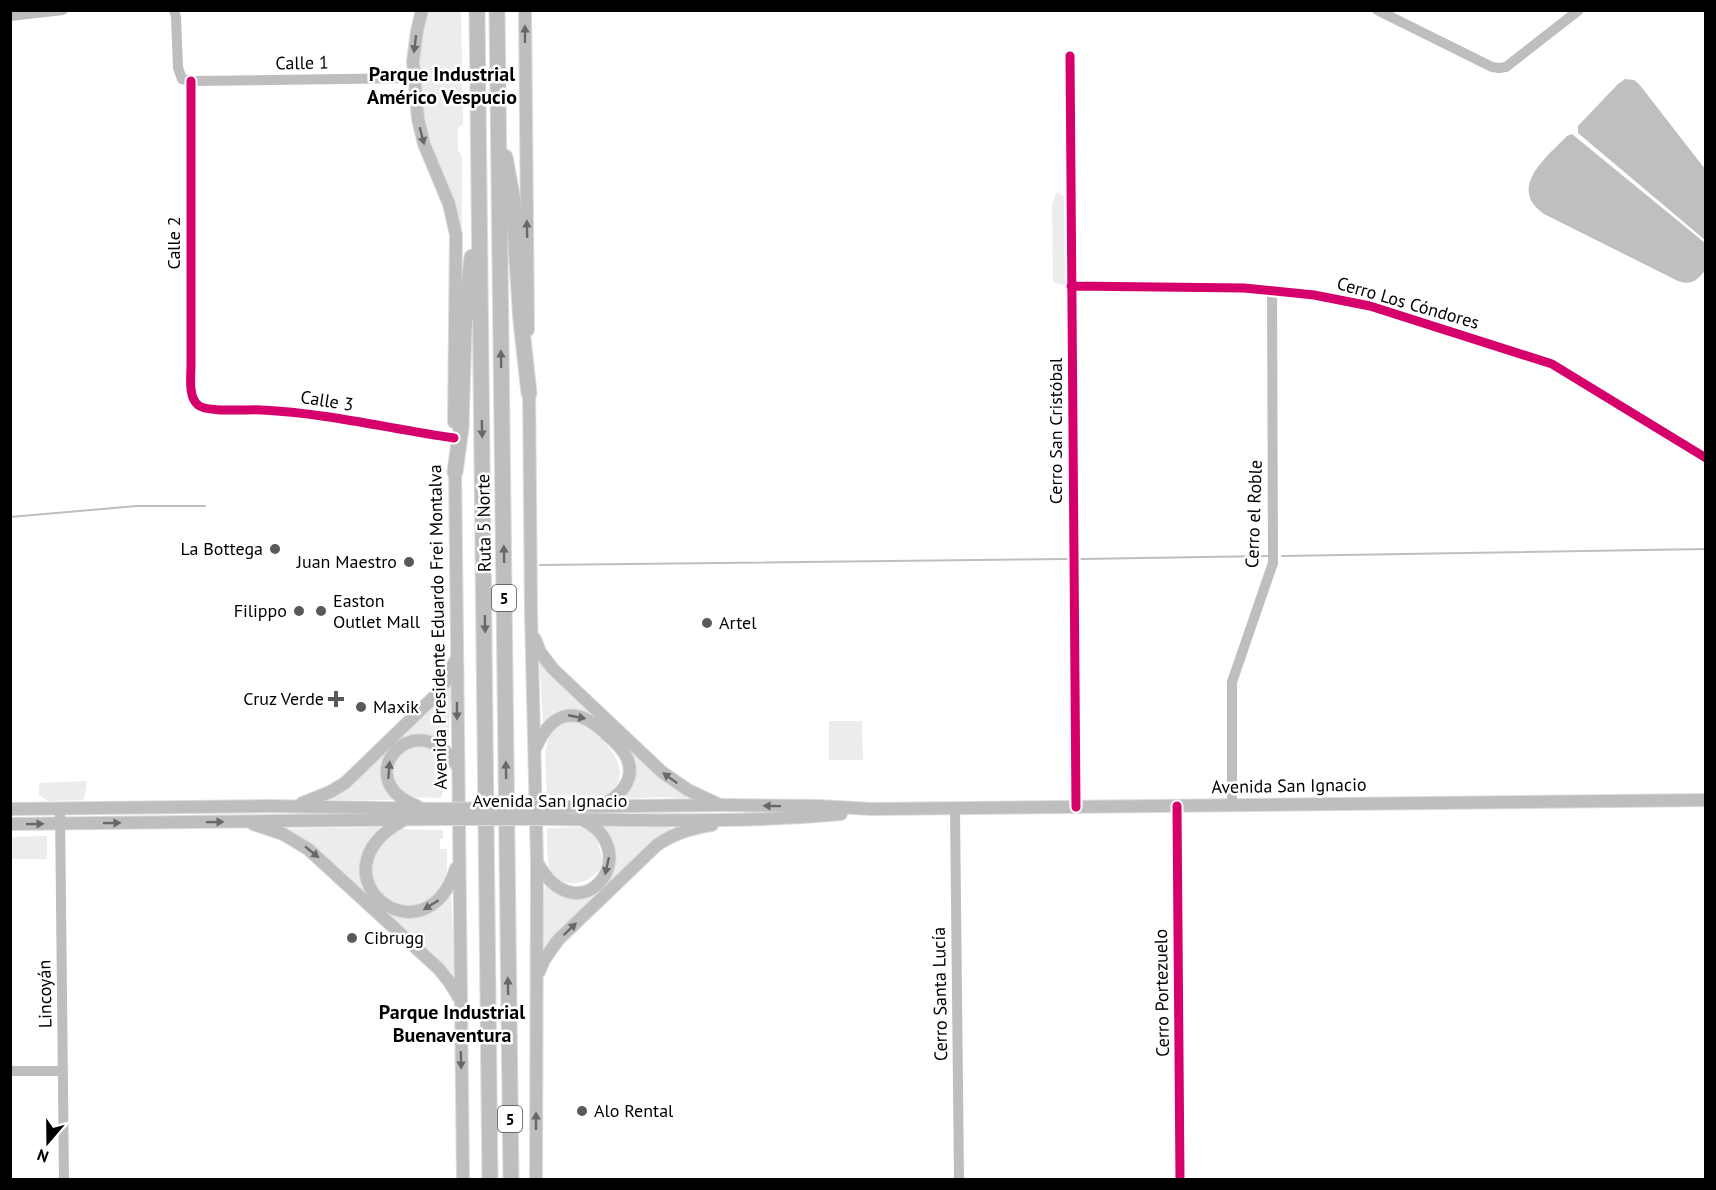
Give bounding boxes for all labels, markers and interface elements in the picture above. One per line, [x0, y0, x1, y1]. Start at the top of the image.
one-way arrow [520, 25, 530, 44]
one-way arrow [410, 35, 420, 54]
street label: Calle 1 [275, 51, 329, 74]
district label: Parque Industrial Américo Vespucio [367, 61, 517, 110]
one-way arrow [418, 127, 427, 145]
street label: Calle 2 [162, 216, 185, 270]
one-way arrow [522, 220, 531, 239]
street label: Cerro Los Cóndores [1334, 271, 1482, 334]
one-way arrow [496, 350, 506, 369]
street label: Cerro San Cristóbal [1044, 357, 1067, 504]
street label: Calle 3 [299, 385, 355, 416]
one-way arrow [477, 420, 487, 439]
street label: Cerro el Roble [1240, 459, 1267, 569]
street label: Avenida Presidente Eduardo Frei Montalva [423, 464, 452, 790]
street label: Ruta 5 Norte [471, 474, 496, 572]
place label: La Bottega [181, 537, 263, 560]
marker: La Bottega [268, 542, 282, 556]
one-way arrow [499, 545, 508, 564]
place label: Juan Maestro [296, 550, 397, 573]
marker: Juan Maestro [402, 555, 416, 569]
road number: 5 [492, 585, 516, 611]
place label: Easton Outlet Mall [333, 589, 421, 633]
place label: Filippo [234, 599, 287, 622]
marker: Filippo [292, 604, 306, 618]
marker: Easton Outlet Mall [314, 604, 328, 618]
place label: Artel [719, 611, 757, 634]
one-way arrow [480, 615, 489, 634]
marker: Artel [700, 616, 714, 630]
place label: Cruz Verde [243, 687, 324, 710]
marker: Cruz Verde [329, 692, 343, 706]
place label: Maxik [373, 695, 419, 718]
marker: Maxik [354, 700, 368, 714]
one-way arrow [452, 701, 462, 720]
one-way arrow [568, 713, 587, 722]
one-way arrow [384, 761, 394, 780]
one-way arrow [501, 761, 511, 780]
one-way arrow [663, 772, 679, 784]
street label: Avenida San Ignacio [1211, 773, 1367, 798]
street label: Avenida San Ignacio [472, 789, 628, 812]
one-way arrow [762, 801, 781, 811]
one-way arrow [206, 817, 225, 826]
one-way arrow [103, 818, 122, 828]
one-way arrow [26, 819, 45, 828]
one-way arrow [305, 846, 320, 858]
one-way arrow [602, 857, 611, 876]
one-way arrow [423, 899, 440, 910]
one-way arrow [563, 922, 578, 936]
place label: Cibrugg [364, 926, 424, 949]
street label: Cerro Santa Lucía [927, 927, 952, 1061]
street label: Cerro Portezuelo [1149, 929, 1174, 1057]
marker: Cibrugg [345, 931, 359, 945]
street label: Lincoyán [32, 960, 57, 1028]
one-way arrow [503, 977, 513, 996]
district label: Parque Industrial Buenaventura [379, 999, 525, 1048]
one-way arrow [456, 1051, 466, 1070]
place label: Alo Rental [594, 1099, 674, 1122]
marker: Alo Rental [575, 1104, 589, 1118]
road number: 5 [498, 1106, 522, 1132]
north arrow [18, 1112, 78, 1172]
one-way arrow [531, 1112, 541, 1131]
text: N [35, 1145, 51, 1167]

